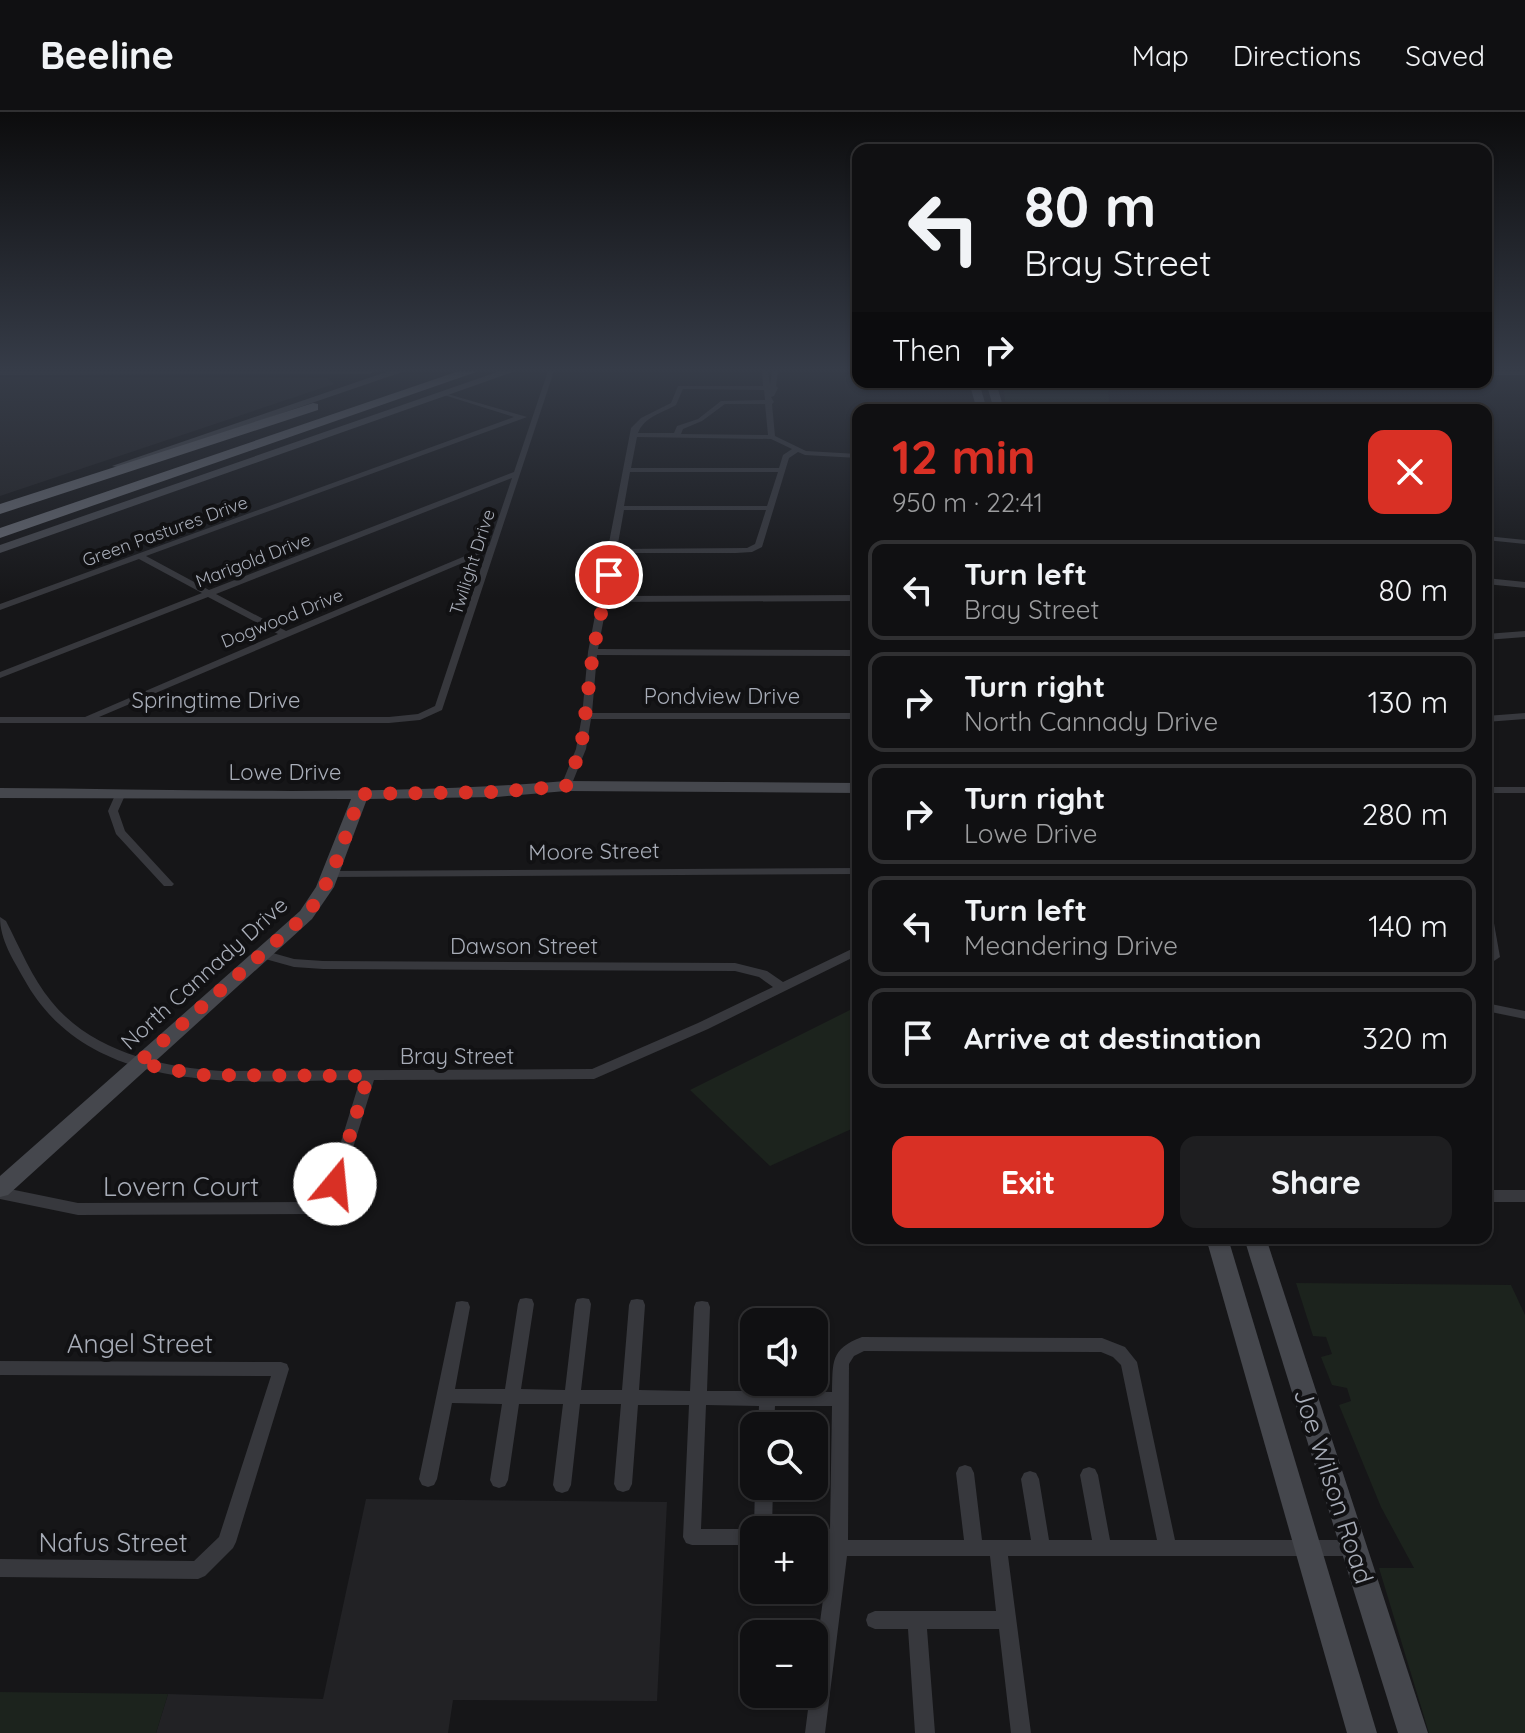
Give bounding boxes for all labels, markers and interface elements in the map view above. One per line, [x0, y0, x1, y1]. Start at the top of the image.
text: Beeline [40, 31, 174, 79]
text: Map [1132, 38, 1189, 73]
text: Directions [1233, 38, 1361, 73]
text: Saved [1405, 38, 1485, 73]
text: 80 m [1024, 171, 1156, 241]
icon: left [892, 176, 996, 280]
text: Bray Street [1024, 240, 1211, 285]
icon: right [977, 328, 1021, 372]
text: Then [892, 331, 961, 369]
text: 12 min [892, 426, 1036, 486]
button: close [1368, 430, 1452, 514]
text: 950 m · 22:41 [892, 486, 1043, 519]
street label: Green Pastures Drive [79, 490, 251, 572]
street label: Twilight Drive [444, 506, 500, 618]
street label: Marigold Drive [192, 528, 314, 592]
pin [575, 541, 643, 609]
icon: arrive [587, 553, 631, 597]
text: Turn left [964, 555, 1087, 593]
icon: left [896, 568, 940, 612]
text: 80 m [1378, 571, 1448, 609]
street label: Dogwood Drive [218, 583, 346, 653]
text: Bray Street [964, 593, 1099, 626]
text: Turn right [964, 667, 1105, 705]
icon: right [896, 680, 940, 724]
street label: Pondview Drive [644, 682, 800, 710]
text: 130 m [1368, 683, 1448, 721]
street label: Springtime Drive [132, 686, 300, 714]
text: North Cannady Drive [964, 705, 1218, 738]
street label: Lowe Drive [229, 758, 341, 786]
text: Turn right [964, 779, 1105, 817]
icon: right [896, 792, 940, 836]
text: 280 m [1362, 795, 1448, 833]
text: Lowe Drive [964, 817, 1097, 850]
street label: Moore Street [528, 836, 660, 866]
street label: North Cannady Drive [115, 891, 293, 1055]
text: Turn left [964, 891, 1087, 929]
icon: left [896, 904, 940, 948]
text: 140 m [1368, 907, 1448, 945]
text: Meandering Drive [964, 929, 1178, 962]
street label: Dawson Street [450, 932, 598, 960]
icon: arrive [896, 1016, 940, 1060]
text: Arrive at destination [964, 1019, 1262, 1057]
text: 320 m [1362, 1019, 1448, 1057]
street label: Bray Street [400, 1042, 514, 1070]
button: Exit [892, 1136, 1164, 1228]
button: Share [1180, 1136, 1452, 1228]
position arrow [293, 1142, 377, 1226]
street label: Lovern Court [103, 1170, 259, 1203]
map controls [740, 1308, 828, 1708]
button: sound [740, 1308, 828, 1396]
street label: Angel Street [67, 1327, 213, 1360]
street label: Joe Wilson Road [1287, 1384, 1381, 1588]
button: search [740, 1412, 828, 1500]
button: + [740, 1516, 828, 1604]
street label: Nafus Street [38, 1526, 188, 1559]
button: − [740, 1620, 828, 1708]

